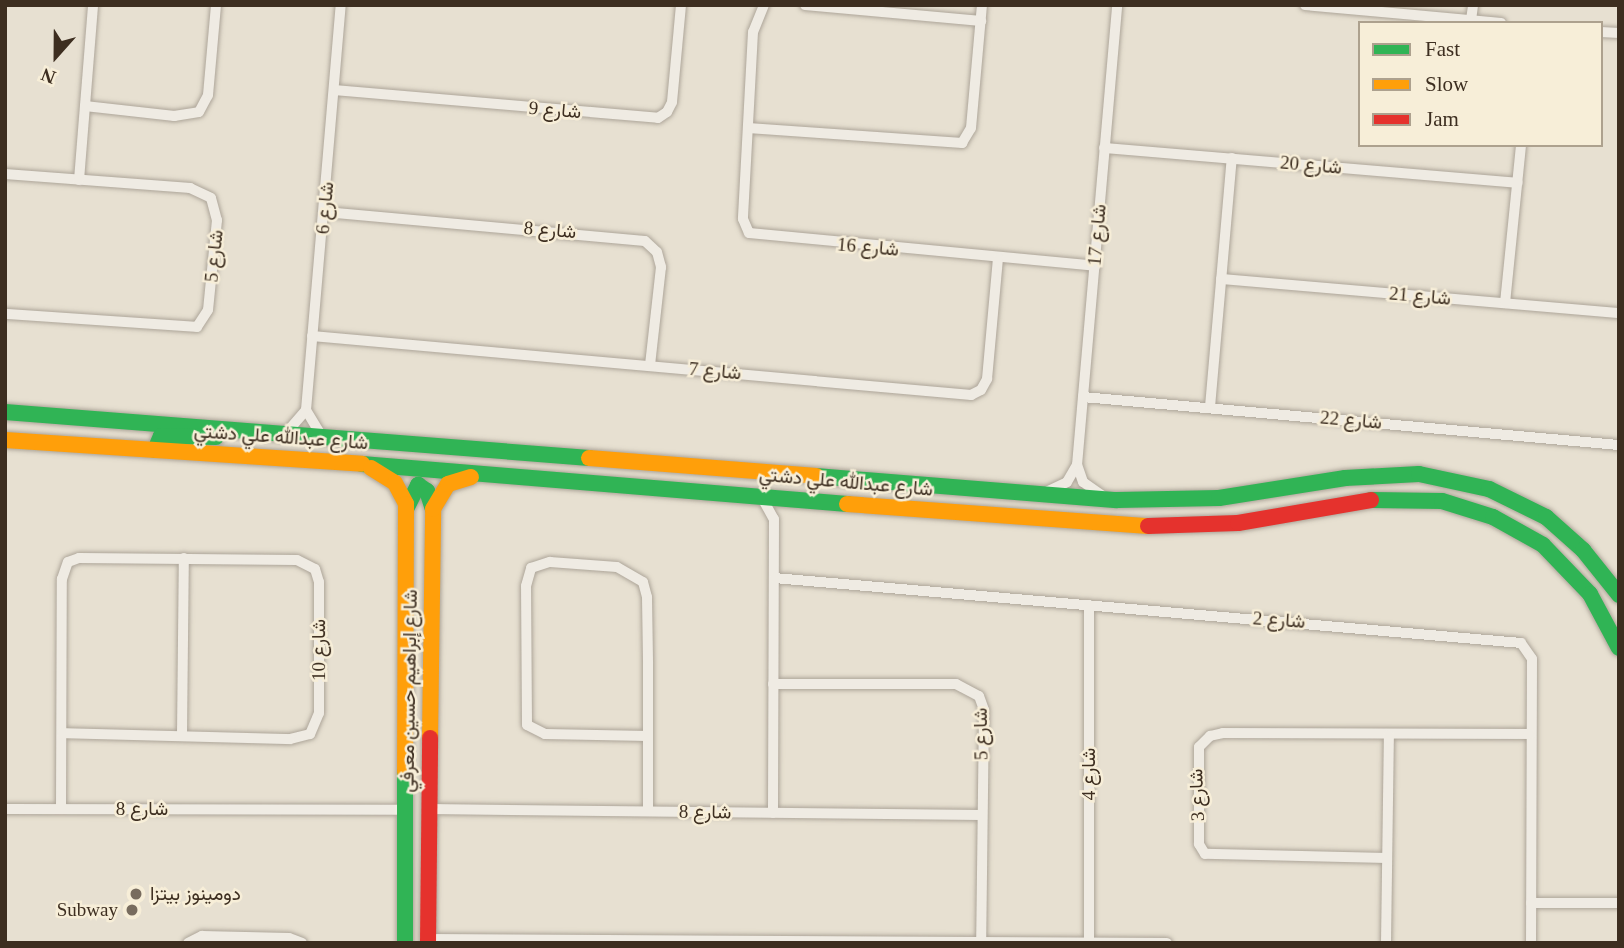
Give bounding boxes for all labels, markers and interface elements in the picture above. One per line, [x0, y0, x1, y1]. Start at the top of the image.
north arrow [21, 21, 91, 91]
legend [1358, 21, 1603, 147]
text: Fast [1425, 37, 1460, 61]
text: N [38, 64, 58, 88]
text: Slow [1425, 72, 1468, 96]
street label: شارع 9 [528, 96, 582, 124]
text: Jam [1425, 107, 1459, 131]
street label: شارع 20 [1279, 151, 1343, 179]
street label: شارع 6 [311, 181, 339, 235]
street label: شارع 17 [1083, 203, 1111, 267]
street label: شارع 8 [523, 216, 577, 244]
street label: شارع 5 [200, 229, 228, 283]
street label: شارع 16 [836, 233, 900, 261]
street label: شارع 21 [1388, 282, 1452, 310]
street label: شارع 7 [688, 357, 742, 385]
street label: شارع 22 [1319, 406, 1383, 434]
street label: شارع عبدالله علي دشتي [193, 420, 369, 454]
street label: شارع عبدالله علي دشتي [758, 463, 934, 501]
street label: شارع إبراهيم حسين معرفي [396, 589, 422, 793]
street label: شارع 2 [1252, 607, 1306, 633]
street label: شارع 10 [308, 619, 330, 681]
street label: شارع 5 [969, 708, 993, 760]
street label: شارع 4 [1078, 748, 1100, 800]
street label: شارع 3 [1185, 768, 1209, 822]
street label: شارع 8 [116, 798, 168, 820]
street label: شارع 8 [679, 800, 731, 824]
place label: دومينوز بيتزا [150, 883, 241, 905]
marker: دومينوز بيتزا [128, 886, 144, 902]
place label: Subway [57, 899, 118, 921]
marker: Subway [124, 902, 140, 918]

